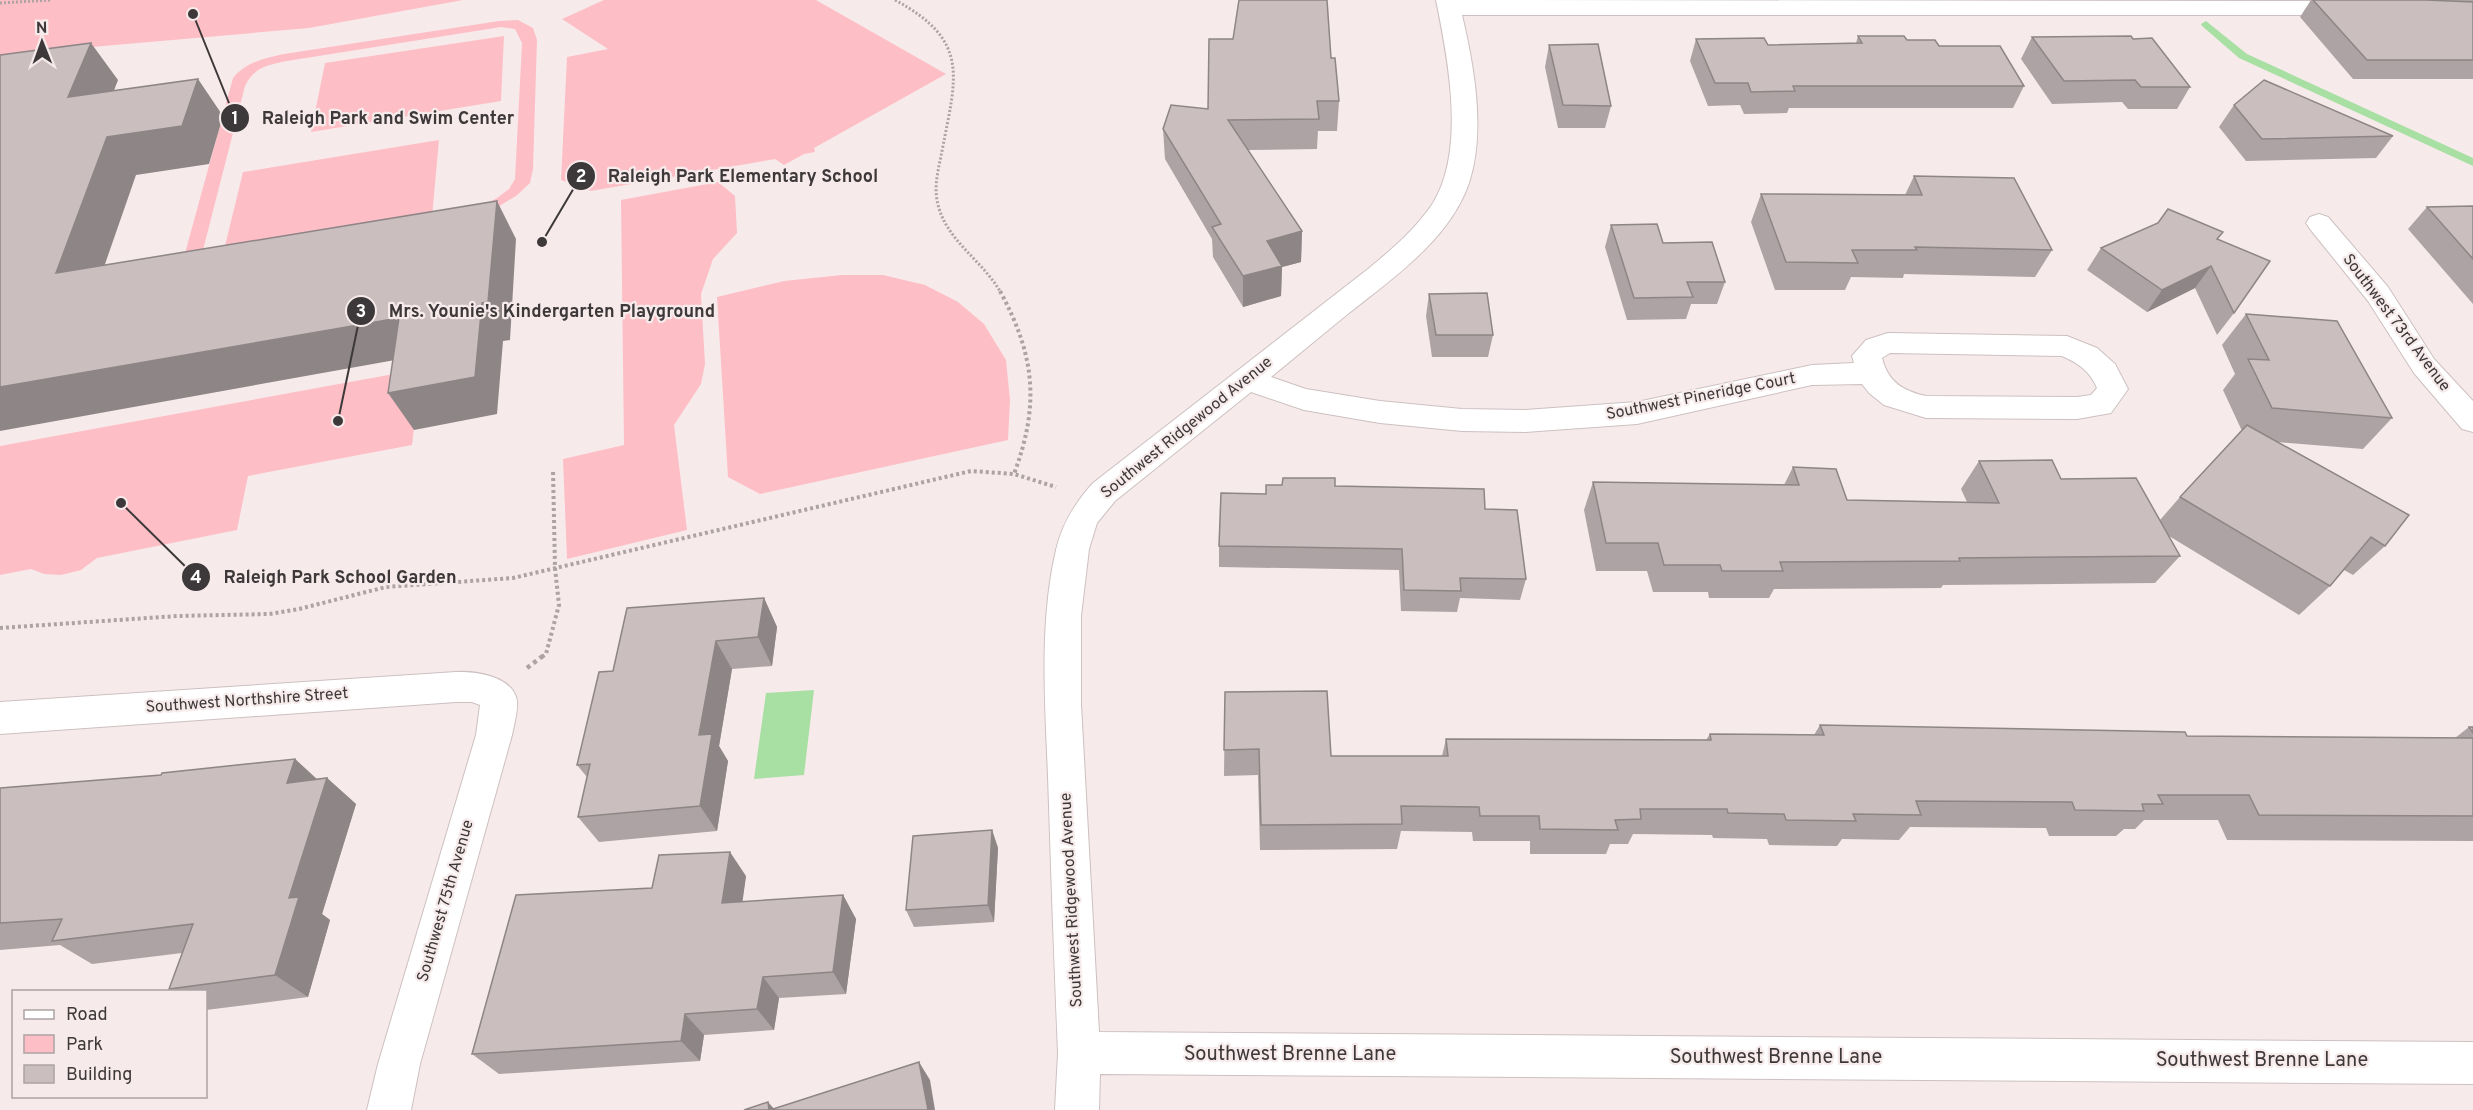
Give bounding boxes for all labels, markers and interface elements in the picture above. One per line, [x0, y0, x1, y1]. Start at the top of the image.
north arrow [12, 12, 72, 72]
text: N [36, 19, 48, 39]
callout: Raleigh Park and Swim Center [220, 100, 527, 136]
text: 1 [231, 108, 239, 131]
text: Raleigh Park and Swim Center [262, 108, 515, 131]
callout: Raleigh Park Elementary School [566, 158, 890, 194]
text: 2 [575, 166, 587, 189]
text: Raleigh Park Elementary School [608, 166, 878, 189]
street label: Southwest 73rd Avenue [2338, 250, 2454, 396]
callout: Mrs. Younie's Kindergarten Playground [346, 293, 727, 329]
text: 3 [356, 301, 366, 324]
text: Mrs. Younie's Kindergarten Playground [389, 301, 715, 324]
street label: Southwest Ridgewood Avenue [1097, 353, 1277, 503]
street label: Southwest Pineridge Court [1605, 369, 1797, 425]
callout: Raleigh Park School Garden [181, 559, 468, 595]
text: 4 [190, 567, 202, 590]
text: Raleigh Park School Garden [223, 567, 457, 590]
street label: Southwest Northshire Street [145, 684, 349, 718]
street label: Southwest Ridgewood Avenue [1056, 792, 1088, 1008]
street label: Southwest 75th Avenue [413, 818, 479, 984]
legend [12, 990, 207, 1098]
text: Road [66, 1004, 108, 1027]
text: Park [66, 1034, 103, 1057]
street label: Southwest Brenne Lane [1184, 1042, 1396, 1068]
street label: Southwest Brenne Lane [1670, 1045, 1882, 1071]
street label: Southwest Brenne Lane [2156, 1048, 2368, 1074]
text: Building [66, 1064, 132, 1087]

